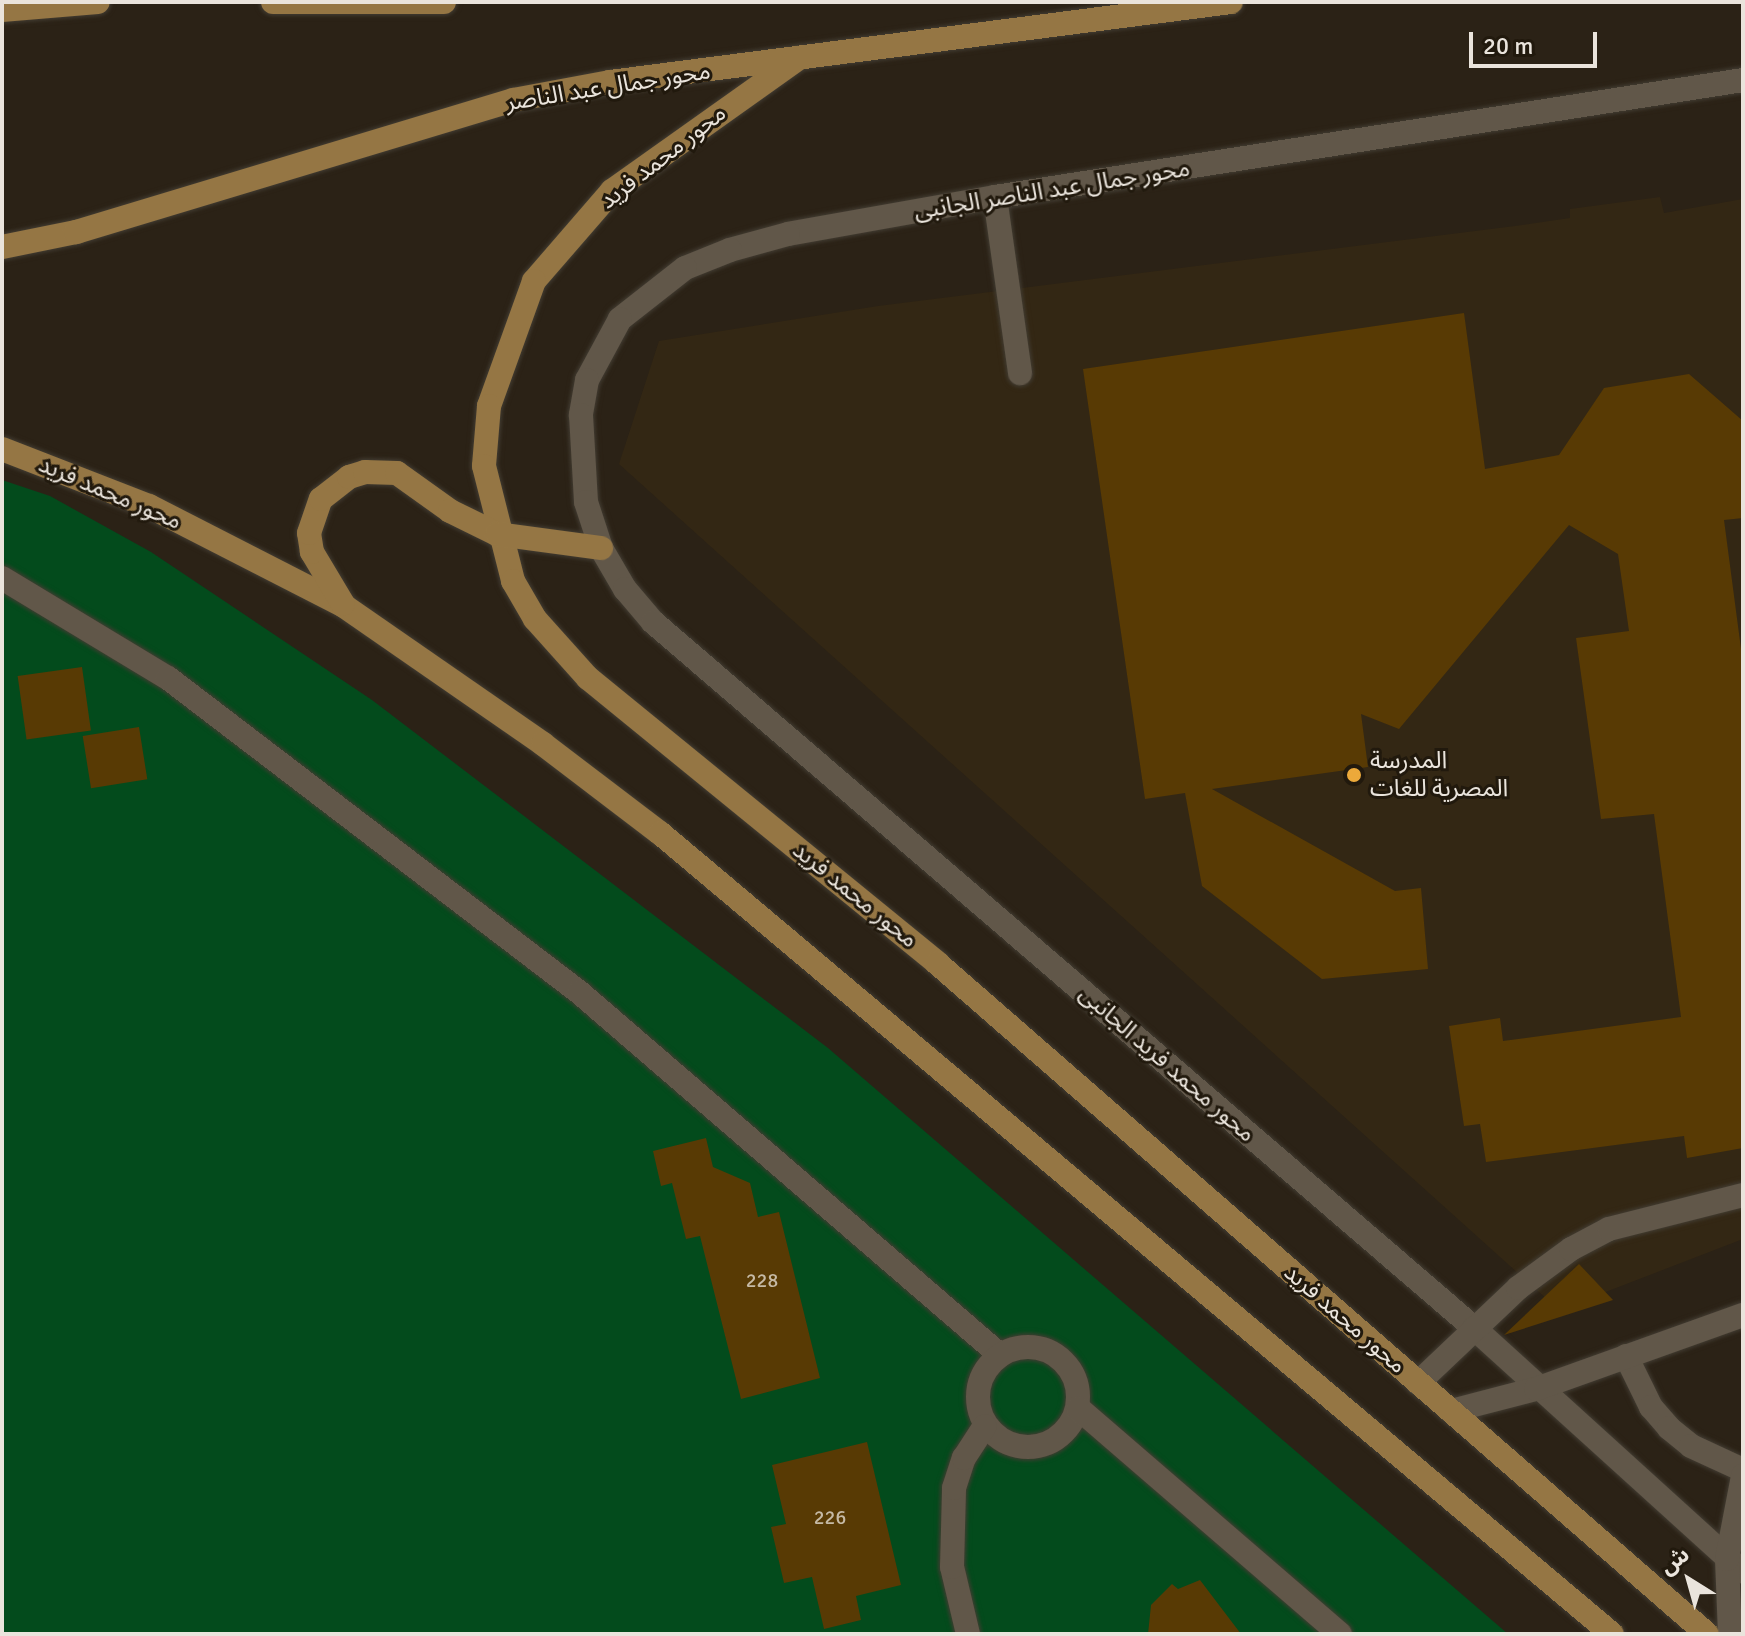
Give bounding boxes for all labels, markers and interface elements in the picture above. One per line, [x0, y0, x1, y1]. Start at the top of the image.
scale bar [1473, 16, 1601, 66]
text: 20 m [1483, 31, 1533, 61]
street label: محور جمال عبد الناصر [504, 57, 712, 117]
street label: محور محمد فريد [594, 99, 732, 215]
street label: محور جمال عبد الناصر الجانبى [912, 154, 1192, 226]
street label: محور محمد فريد [34, 450, 186, 536]
place label: المدرسة المصرية للغات [1370, 747, 1508, 803]
marker: المدرسة المصرية للغات [1345, 766, 1363, 784]
street label: محور محمد فريد [787, 836, 923, 954]
street label: محور محمد فريد الجانبى [1073, 980, 1261, 1148]
street label: محور محمد فريد [1278, 1258, 1412, 1380]
house number: 228 [746, 1268, 778, 1292]
house number: 226 [814, 1505, 846, 1529]
north arrow [1649, 1540, 1729, 1620]
text: ش [1654, 1541, 1694, 1580]

